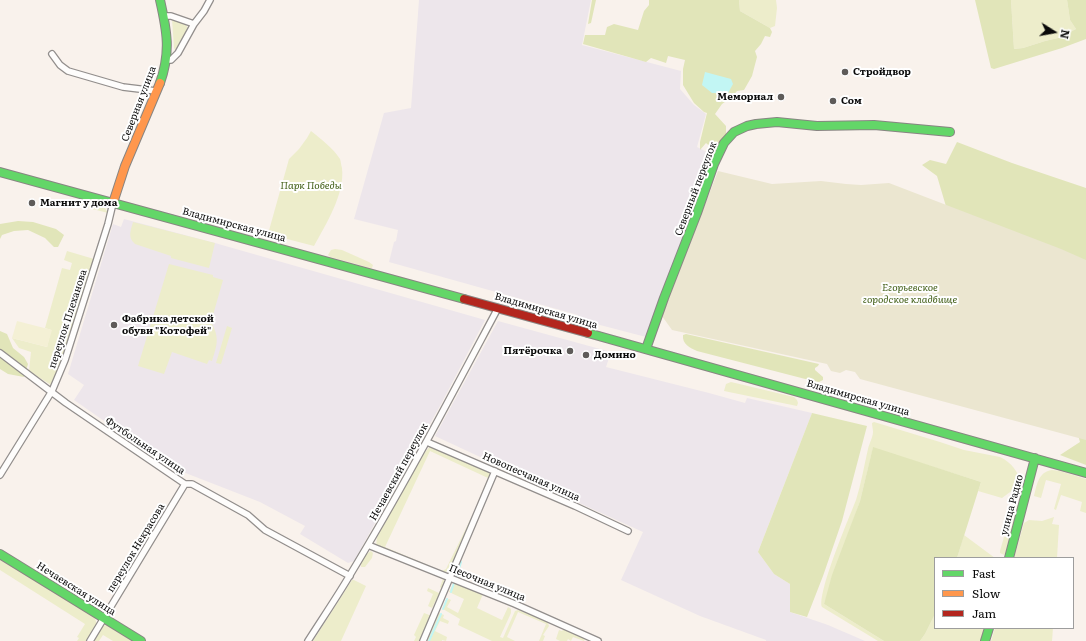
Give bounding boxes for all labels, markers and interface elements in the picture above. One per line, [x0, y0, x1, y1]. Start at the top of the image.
north arrow [1034, 12, 1074, 52]
text: N [1057, 28, 1075, 40]
street label: Северная улица [119, 65, 159, 143]
place label: Стройдвор [853, 66, 911, 78]
marker: Стройдвор [840, 67, 850, 77]
place label: Мемориал [717, 91, 773, 103]
marker: Мемориал [776, 92, 786, 102]
place label: Сом [841, 95, 862, 107]
marker: Сом [828, 96, 838, 106]
street label: Северный переулок [673, 140, 719, 238]
park label: Парк Победы [280, 180, 342, 192]
place label: Магнит у дома [40, 197, 117, 209]
marker: Магнит у дома [27, 198, 37, 208]
street label: Владимирская улица [181, 205, 287, 245]
street label: переулок Плеханова [46, 268, 90, 370]
park label: Егорьевское городское кладбище [863, 282, 957, 306]
street label: Владимирская улица [493, 291, 599, 331]
place label: Фабрика детской обуви "Котофей" [122, 313, 214, 336]
marker: Фабрика детской обуви "Котофей" [109, 320, 119, 330]
place label: Пятёрочка [504, 345, 562, 357]
marker: Пятёрочка [565, 346, 575, 356]
place label: Домино [594, 349, 636, 361]
marker: Домино [581, 350, 591, 360]
street label: Владимирская улица [805, 378, 911, 418]
street label: Футбольная улица [103, 415, 187, 477]
street label: Нечаевский переулок [367, 421, 431, 523]
street label: Новопесчаная улица [481, 450, 581, 504]
street label: улица Радио [998, 473, 1026, 537]
street label: переулок Некрасова [105, 501, 167, 595]
legend [934, 557, 1074, 629]
street label: Нечаевская улица [34, 560, 118, 618]
street label: Песочная улица [447, 562, 527, 604]
text: Fast [972, 564, 995, 582]
text: Slow [972, 584, 1000, 602]
text: Jam [972, 604, 996, 622]

